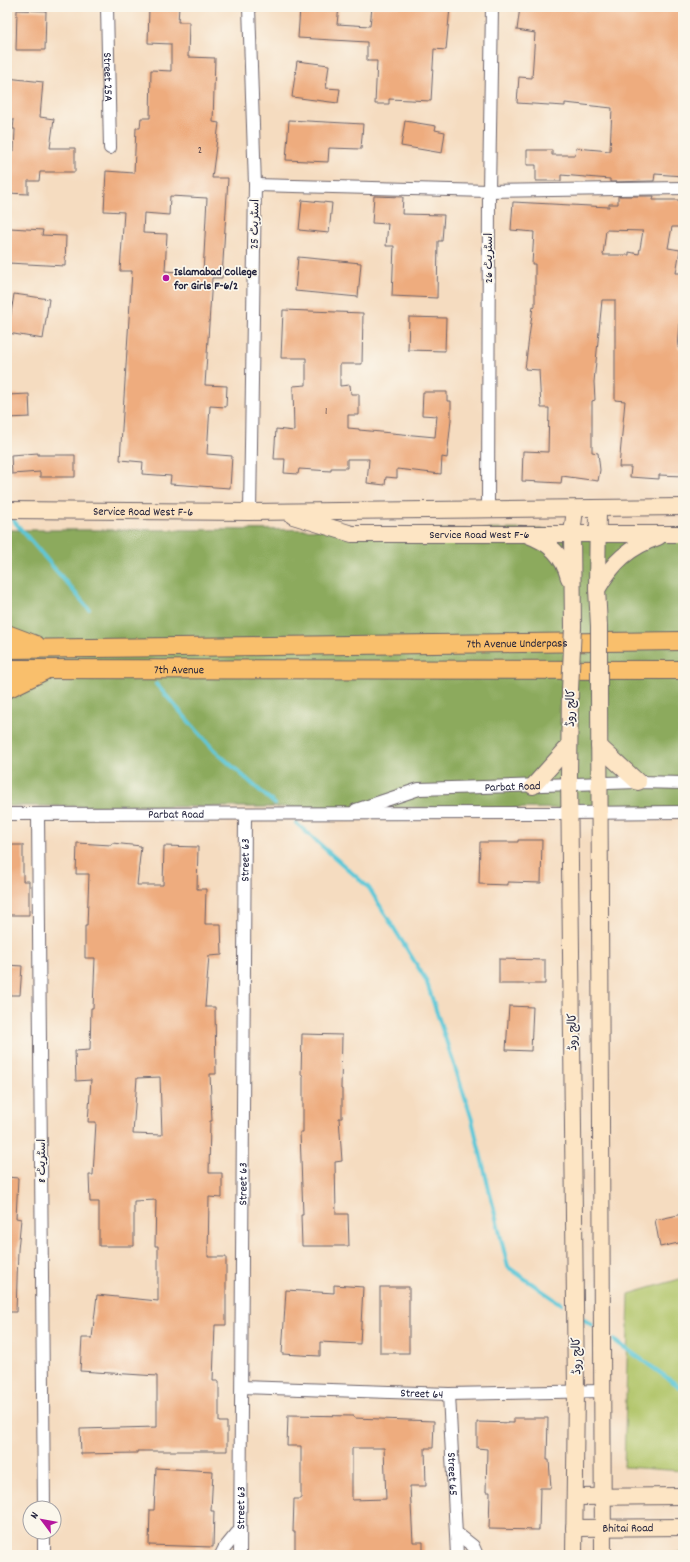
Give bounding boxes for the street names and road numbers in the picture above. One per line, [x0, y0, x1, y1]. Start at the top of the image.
street label: Street 25A [98, 52, 116, 102]
street label: اسٹریٹ 25 [247, 199, 264, 249]
street label: اسٹریٹ 26 [481, 233, 498, 283]
street label: Service Road West F-6 [93, 504, 193, 522]
street label: Service Road West F-6 [429, 527, 529, 544]
street label: 7th Avenue Underpass [466, 635, 568, 654]
street label: 7th Avenue [154, 662, 204, 679]
street label: کالج روڈ [563, 689, 580, 727]
street label: Parbat Road [484, 778, 541, 797]
street label: Parbat Road [148, 807, 204, 824]
street label: Street 63 [238, 838, 255, 882]
street label: کالج روڈ [565, 1013, 582, 1051]
street label: اسٹریٹ 8 [34, 1139, 51, 1183]
street label: Street 63 [235, 1162, 253, 1206]
street label: کالج روڈ [569, 1337, 586, 1375]
street label: Street 64 [400, 1385, 444, 1404]
street label: Street 65 [442, 1452, 461, 1496]
street label: Street 63 [233, 1486, 250, 1530]
street label: Bhitai Road [602, 1520, 654, 1538]

